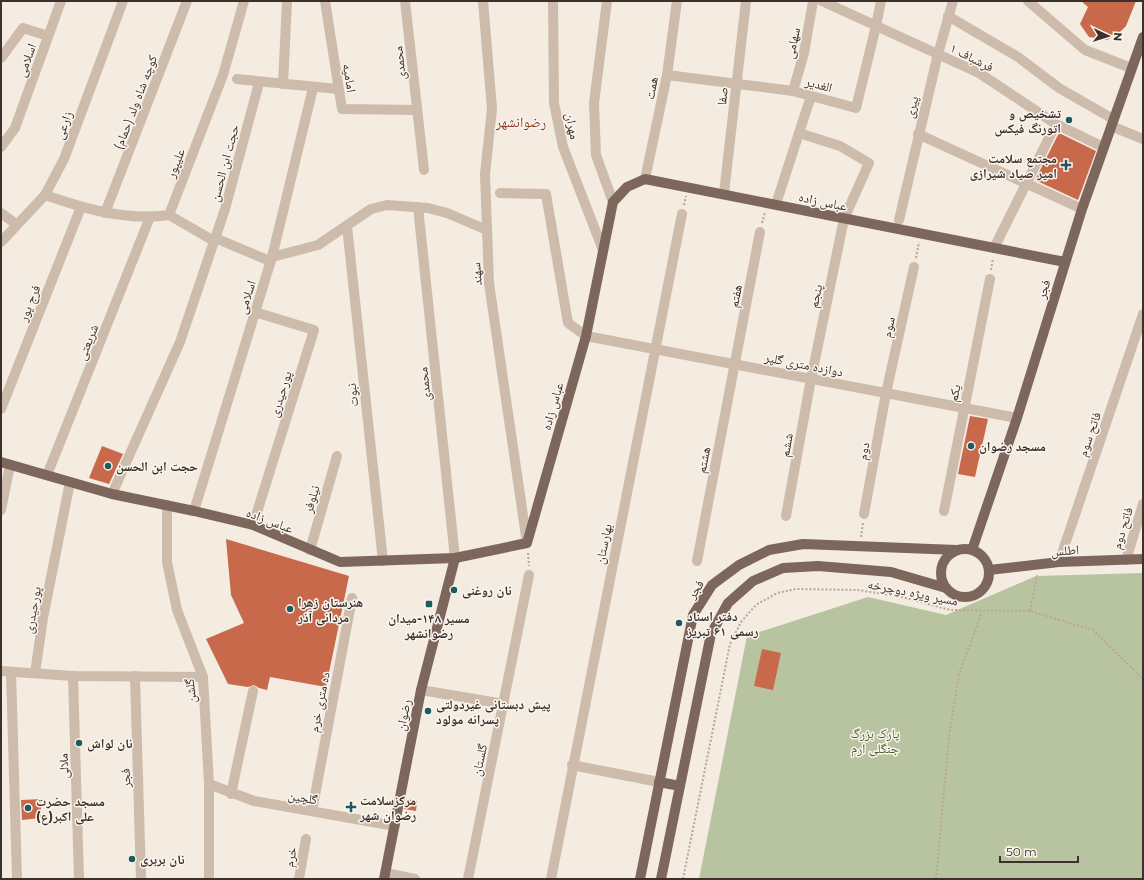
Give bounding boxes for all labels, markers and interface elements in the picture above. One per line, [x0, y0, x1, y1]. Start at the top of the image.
north arrow [1088, 16, 1128, 56]
street label: سهامی [781, 26, 804, 60]
text: N [1111, 32, 1125, 42]
street label: فرشباف ۱ [947, 39, 996, 76]
street label: اسلامی [13, 41, 40, 79]
street label: محمدی [389, 45, 410, 81]
street label: کوچه شاه ولد (حمام) [110, 52, 162, 152]
street label: امامیه [340, 63, 360, 94]
street label: الغدیر [803, 73, 834, 96]
street label: همت [641, 75, 661, 101]
street label: صفا [713, 86, 731, 106]
street label: پیری [901, 94, 923, 120]
place label: تشخیص و اتورنگ فیکس [995, 105, 1062, 137]
street label: زارعی [51, 109, 76, 142]
street label: مهران [562, 111, 583, 141]
district label: رضوانشهر [495, 113, 546, 131]
marker: تشخیص و اتورنگ فیکس [1064, 115, 1074, 125]
street label: حجت ابن الحسن [206, 123, 243, 204]
street label: علیپور [162, 146, 189, 181]
place label: مجتمع سلامت امیر صیاد شیرازی [970, 150, 1057, 181]
marker: مجتمع سلامت امیر صیاد شیرازی [1060, 159, 1072, 171]
street label: عباس زاده [797, 188, 849, 215]
street label: سهند [467, 262, 485, 286]
street label: فجر [1032, 277, 1054, 302]
street label: اسلامی [233, 278, 260, 316]
street label: فرج پور [14, 282, 45, 325]
street label: هفتم [725, 283, 746, 309]
street label: پنجم [805, 283, 826, 310]
street label: سوم [878, 315, 899, 339]
street label: شریعتی [73, 322, 102, 363]
street label: دوازده متری گلپر [762, 348, 845, 381]
street label: محمدی [414, 366, 435, 402]
street label: پورحیدری [265, 369, 296, 419]
street label: عباس زاده [538, 380, 568, 432]
street label: نبوت [343, 382, 362, 408]
street label: یکم [944, 383, 964, 403]
street label: فاتح سوم [1074, 410, 1106, 459]
street label: ششم [776, 432, 797, 458]
place label: مسجد رضوان [979, 438, 1046, 454]
street label: دوم [854, 441, 873, 461]
marker: مسجد رضوان [966, 441, 976, 451]
street label: هشتم [693, 445, 714, 475]
place label: حجت ابن الحسن [116, 458, 198, 475]
marker: حجت ابن الحسن [103, 461, 113, 471]
street label: نیلوفر [299, 483, 324, 516]
street label: عباس زاده [244, 504, 296, 537]
street label: فاتح دوم [1108, 505, 1138, 552]
street label: بهارستان [591, 522, 616, 566]
street label: اطلس [1050, 541, 1080, 560]
street label: مسیر ویژه دوچرخه [866, 575, 960, 610]
street label: فجر [682, 576, 708, 603]
place label: نان روغنی [462, 582, 512, 599]
street label: پورحیدری [20, 585, 45, 635]
marker: نان روغنی [449, 585, 459, 595]
place label: هنرستان زهرا مردانی آذر [297, 594, 363, 626]
marker: مسیر ۱۴۸-میدان رضوانشهر [424, 599, 434, 609]
marker: هنرستان زهرا مردانی آذر [285, 604, 295, 614]
place label: دفتر اسناد رسمی ۶۱ تبریز [686, 608, 758, 640]
place label: مسیر ۱۴۸-میدان رضوانشهر [388, 610, 470, 641]
marker: دفتر اسناد رسمی ۶۱ تبریز [674, 618, 684, 628]
street label: ده متری خرم [305, 670, 334, 734]
street label: گلشن [181, 677, 200, 704]
place label: پیش دبستانی غیردولتی پسرانه مولود [436, 696, 550, 728]
street label: رضوان [392, 698, 415, 732]
marker: پیش دبستانی غیردولتی پسرانه مولود [423, 706, 433, 716]
park label: پارک بزرگ جنگلی ارم [851, 725, 900, 757]
place label: نان لواش [87, 735, 133, 752]
marker: نان لواش [74, 738, 84, 748]
street label: گلستان [468, 742, 491, 778]
street label: ملالی [55, 753, 72, 779]
street label: فجر [117, 768, 134, 789]
street label: گلچین [287, 787, 320, 809]
place label: مرکزسلامت رضوان شهر [359, 792, 416, 823]
place label: مسجد حضرت علی اکبر(ع) [36, 793, 105, 826]
marker: مرکزسلامت رضوان شهر [345, 801, 357, 813]
marker: مسجد حضرت علی اکبر(ع) [23, 803, 33, 813]
scale bar [1000, 838, 1078, 864]
text: 50 m [1006, 844, 1037, 859]
street label: خرم [280, 846, 301, 868]
place label: نان بربری [140, 851, 185, 867]
marker: نان بربری [127, 854, 137, 864]

